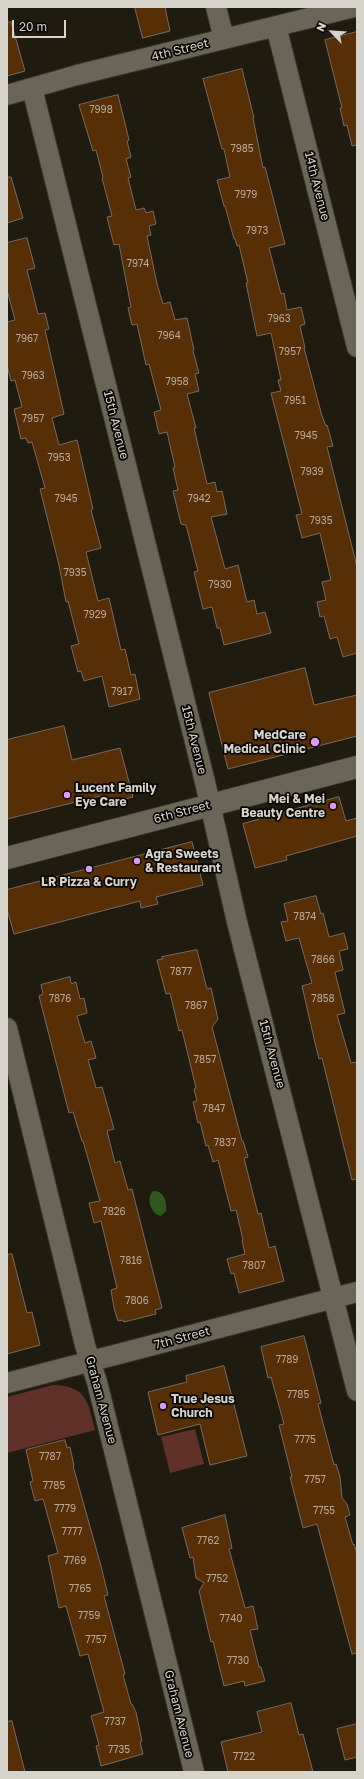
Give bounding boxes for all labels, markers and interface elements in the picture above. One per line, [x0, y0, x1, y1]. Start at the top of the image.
scale bar [14, 12, 68, 38]
north arrow [312, 12, 352, 52]
text: 20 m [19, 19, 47, 34]
text: N [313, 20, 328, 33]
street label: 4th Street [150, 36, 210, 64]
house number: 7998 [89, 104, 113, 116]
house number: 7985 [230, 143, 254, 155]
street label: 14th Avenue [301, 150, 333, 222]
house number: 7979 [235, 189, 257, 201]
house number: 7973 [246, 225, 268, 237]
house number: 7974 [127, 258, 149, 270]
house number: 7963 [267, 313, 291, 325]
house number: 7964 [157, 330, 181, 342]
house number: 7967 [16, 333, 38, 345]
house number: 7957 [279, 346, 301, 358]
house number: 7963 [21, 370, 45, 382]
house number: 7958 [165, 376, 189, 388]
street label: 15th Avenue [101, 389, 131, 461]
house number: 7951 [284, 395, 306, 407]
house number: 7957 [22, 413, 44, 425]
house number: 7945 [294, 430, 318, 442]
house number: 7953 [48, 452, 70, 464]
house number: 7939 [300, 466, 324, 478]
house number: 7945 [54, 493, 78, 505]
house number: 7942 [187, 493, 211, 505]
house number: 7935 [310, 515, 332, 527]
house number: 7935 [64, 567, 86, 579]
house number: 7930 [208, 579, 232, 591]
house number: 7929 [83, 609, 107, 621]
house number: 7917 [111, 686, 133, 698]
street label: 15th Avenue [179, 704, 209, 776]
place label: MedCare Medical Clinic [223, 728, 306, 756]
marker: MedCare Medical Clinic [309, 736, 321, 748]
place label: Lucent Family Eye Care [75, 781, 157, 809]
marker: Lucent Family Eye Care [62, 790, 72, 800]
place label: Mei & Mei Beauty Centre [241, 792, 325, 820]
street label: 6th Street [152, 798, 212, 826]
marker: Mei & Mei Beauty Centre [328, 801, 338, 811]
place label: Agra Sweets & Restaurant [145, 847, 221, 875]
marker: Agra Sweets & Restaurant [132, 856, 142, 866]
marker: LR Pizza & Curry [84, 864, 94, 874]
place label: LR Pizza & Curry [41, 875, 137, 889]
house number: 7874 [294, 911, 316, 923]
house number: 7866 [311, 954, 335, 966]
house number: 7877 [170, 966, 192, 978]
house number: 7876 [49, 993, 71, 1005]
house number: 7858 [311, 993, 335, 1005]
house number: 7867 [185, 1000, 207, 1012]
street label: 15th Avenue [256, 1018, 288, 1090]
house number: 7857 [194, 1054, 216, 1066]
house number: 7847 [203, 1103, 225, 1115]
house number: 7837 [214, 1137, 236, 1149]
house number: 7826 [102, 1206, 126, 1218]
house number: 7816 [120, 1255, 142, 1267]
house number: 7807 [243, 1260, 265, 1272]
house number: 7806 [125, 1295, 149, 1307]
street label: 7th Street [153, 1324, 211, 1352]
house number: 7789 [276, 1354, 298, 1366]
street label: Graham Avenue [82, 1355, 120, 1445]
house number: 7785 [287, 1389, 309, 1401]
place label: True Jesus Church [171, 1392, 235, 1420]
marker: True Jesus Church [158, 1401, 168, 1411]
house number: 7775 [294, 1434, 316, 1446]
house number: 7787 [39, 1451, 61, 1463]
house number: 7757 [304, 1474, 326, 1486]
house number: 7785 [43, 1480, 65, 1492]
house number: 7779 [54, 1503, 76, 1515]
house number: 7755 [313, 1505, 335, 1517]
house number: 7777 [61, 1526, 83, 1538]
house number: 7762 [197, 1535, 219, 1547]
house number: 7769 [64, 1555, 86, 1567]
house number: 7752 [206, 1573, 228, 1585]
house number: 7765 [69, 1583, 91, 1595]
house number: 7759 [78, 1610, 100, 1622]
house number: 7740 [220, 1613, 242, 1625]
house number: 7757 [85, 1634, 107, 1646]
house number: 7730 [227, 1655, 249, 1667]
street label: Graham Avenue [161, 1669, 197, 1759]
house number: 7737 [104, 1716, 126, 1728]
house number: 7735 [108, 1744, 130, 1756]
house number: 7722 [233, 1751, 255, 1763]

